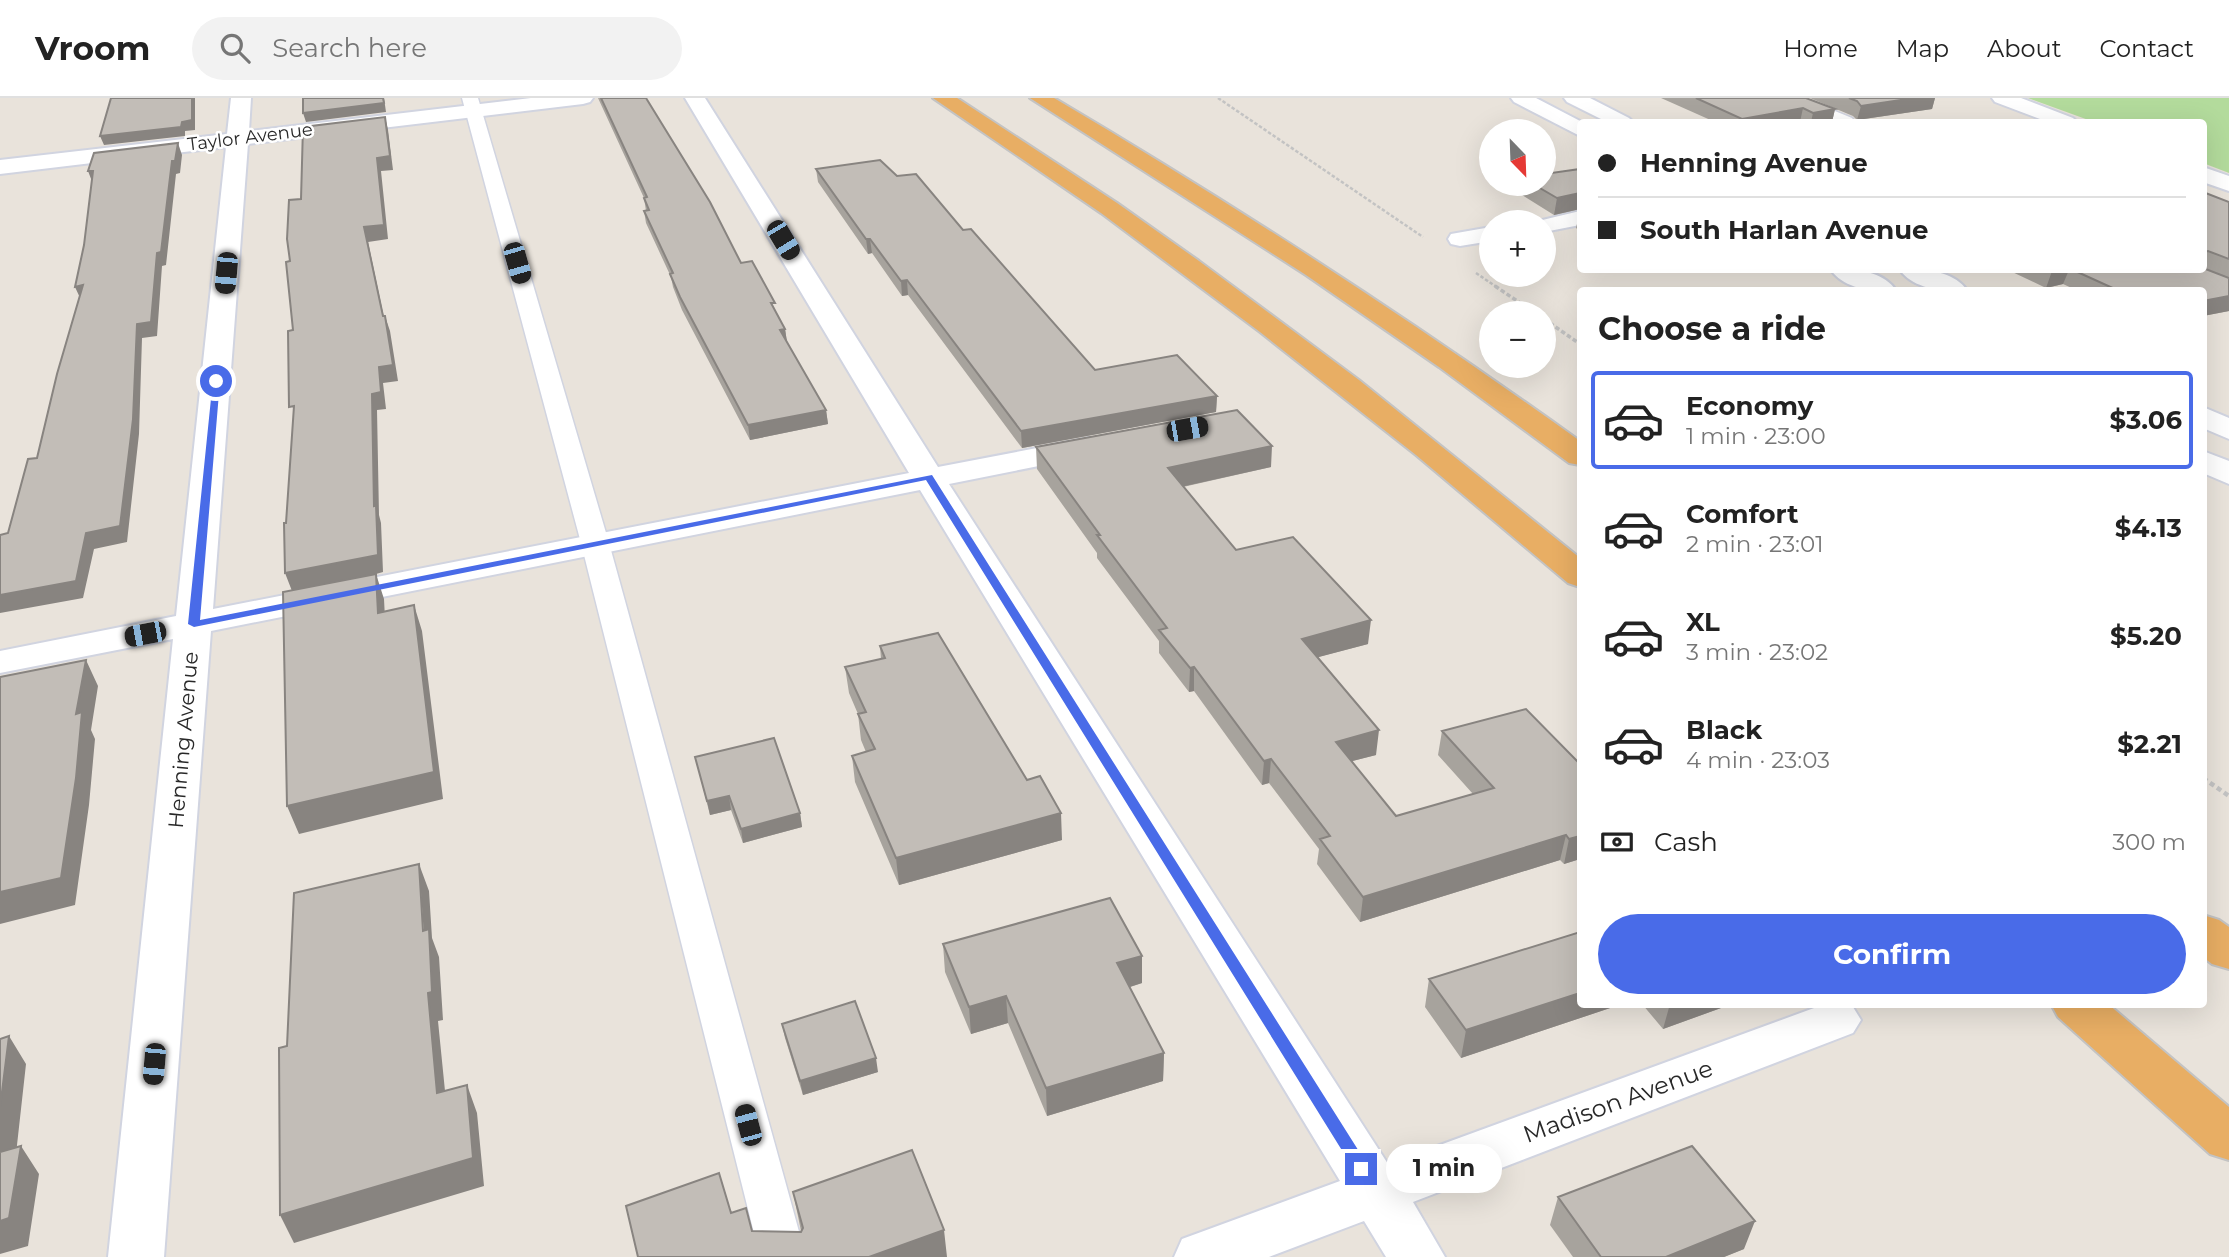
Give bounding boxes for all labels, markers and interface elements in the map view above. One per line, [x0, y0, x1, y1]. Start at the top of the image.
search box [192, 17, 682, 80]
text: Vroom [35, 28, 150, 68]
icon: search [216, 29, 254, 67]
text: Search here [272, 32, 427, 64]
text: Home [1783, 34, 1858, 63]
text: Map [1896, 34, 1949, 63]
text: About [1987, 34, 2061, 63]
text: Contact [2099, 34, 2194, 63]
street label: Taylor Avenue [186, 118, 314, 156]
north arrow [1479, 119, 1556, 196]
map controls [1479, 119, 1556, 378]
text: Henning Avenue [1640, 147, 1868, 179]
button: + [1479, 210, 1556, 287]
text: South Harlan Avenue [1640, 214, 1928, 246]
car [764, 217, 803, 263]
car [502, 240, 533, 286]
car [214, 251, 239, 295]
button: − [1479, 301, 1556, 378]
text: Choose a ride [1598, 309, 1826, 348]
route start [200, 365, 232, 397]
icon: car [1602, 389, 1665, 452]
text: Economy [1686, 390, 1813, 422]
text: $3.06 [2109, 404, 2182, 436]
car [1165, 415, 1210, 443]
text: 1 min · 23:00 [1686, 422, 1826, 450]
icon: car [1602, 497, 1665, 560]
text: Comfort [1686, 498, 1798, 530]
text: $4.13 [2115, 512, 2182, 544]
text: 2 min · 23:01 [1686, 530, 1824, 558]
icon: car [1602, 605, 1665, 668]
text: XL [1686, 606, 1720, 638]
car [123, 620, 168, 648]
text: $5.20 [2110, 620, 2182, 652]
text: 3 min · 23:02 [1686, 638, 1828, 666]
street label: Henning Avenue [163, 651, 203, 829]
icon: car [1602, 713, 1665, 776]
text: Black [1686, 714, 1762, 746]
text: $2.21 [2117, 728, 2182, 760]
text: 4 min · 23:03 [1686, 746, 1830, 774]
icon: cash [1598, 823, 1636, 861]
text: Cash [1654, 826, 1718, 858]
text: 300 m [2112, 828, 2186, 856]
button: Confirm [1598, 914, 2186, 994]
car [142, 1042, 167, 1086]
street label: Madison Avenue [1519, 1053, 1717, 1149]
car [733, 1102, 764, 1148]
callout: 1 min [1386, 1144, 1501, 1194]
route end [1345, 1153, 1377, 1185]
text: 1 min [1413, 1154, 1475, 1182]

